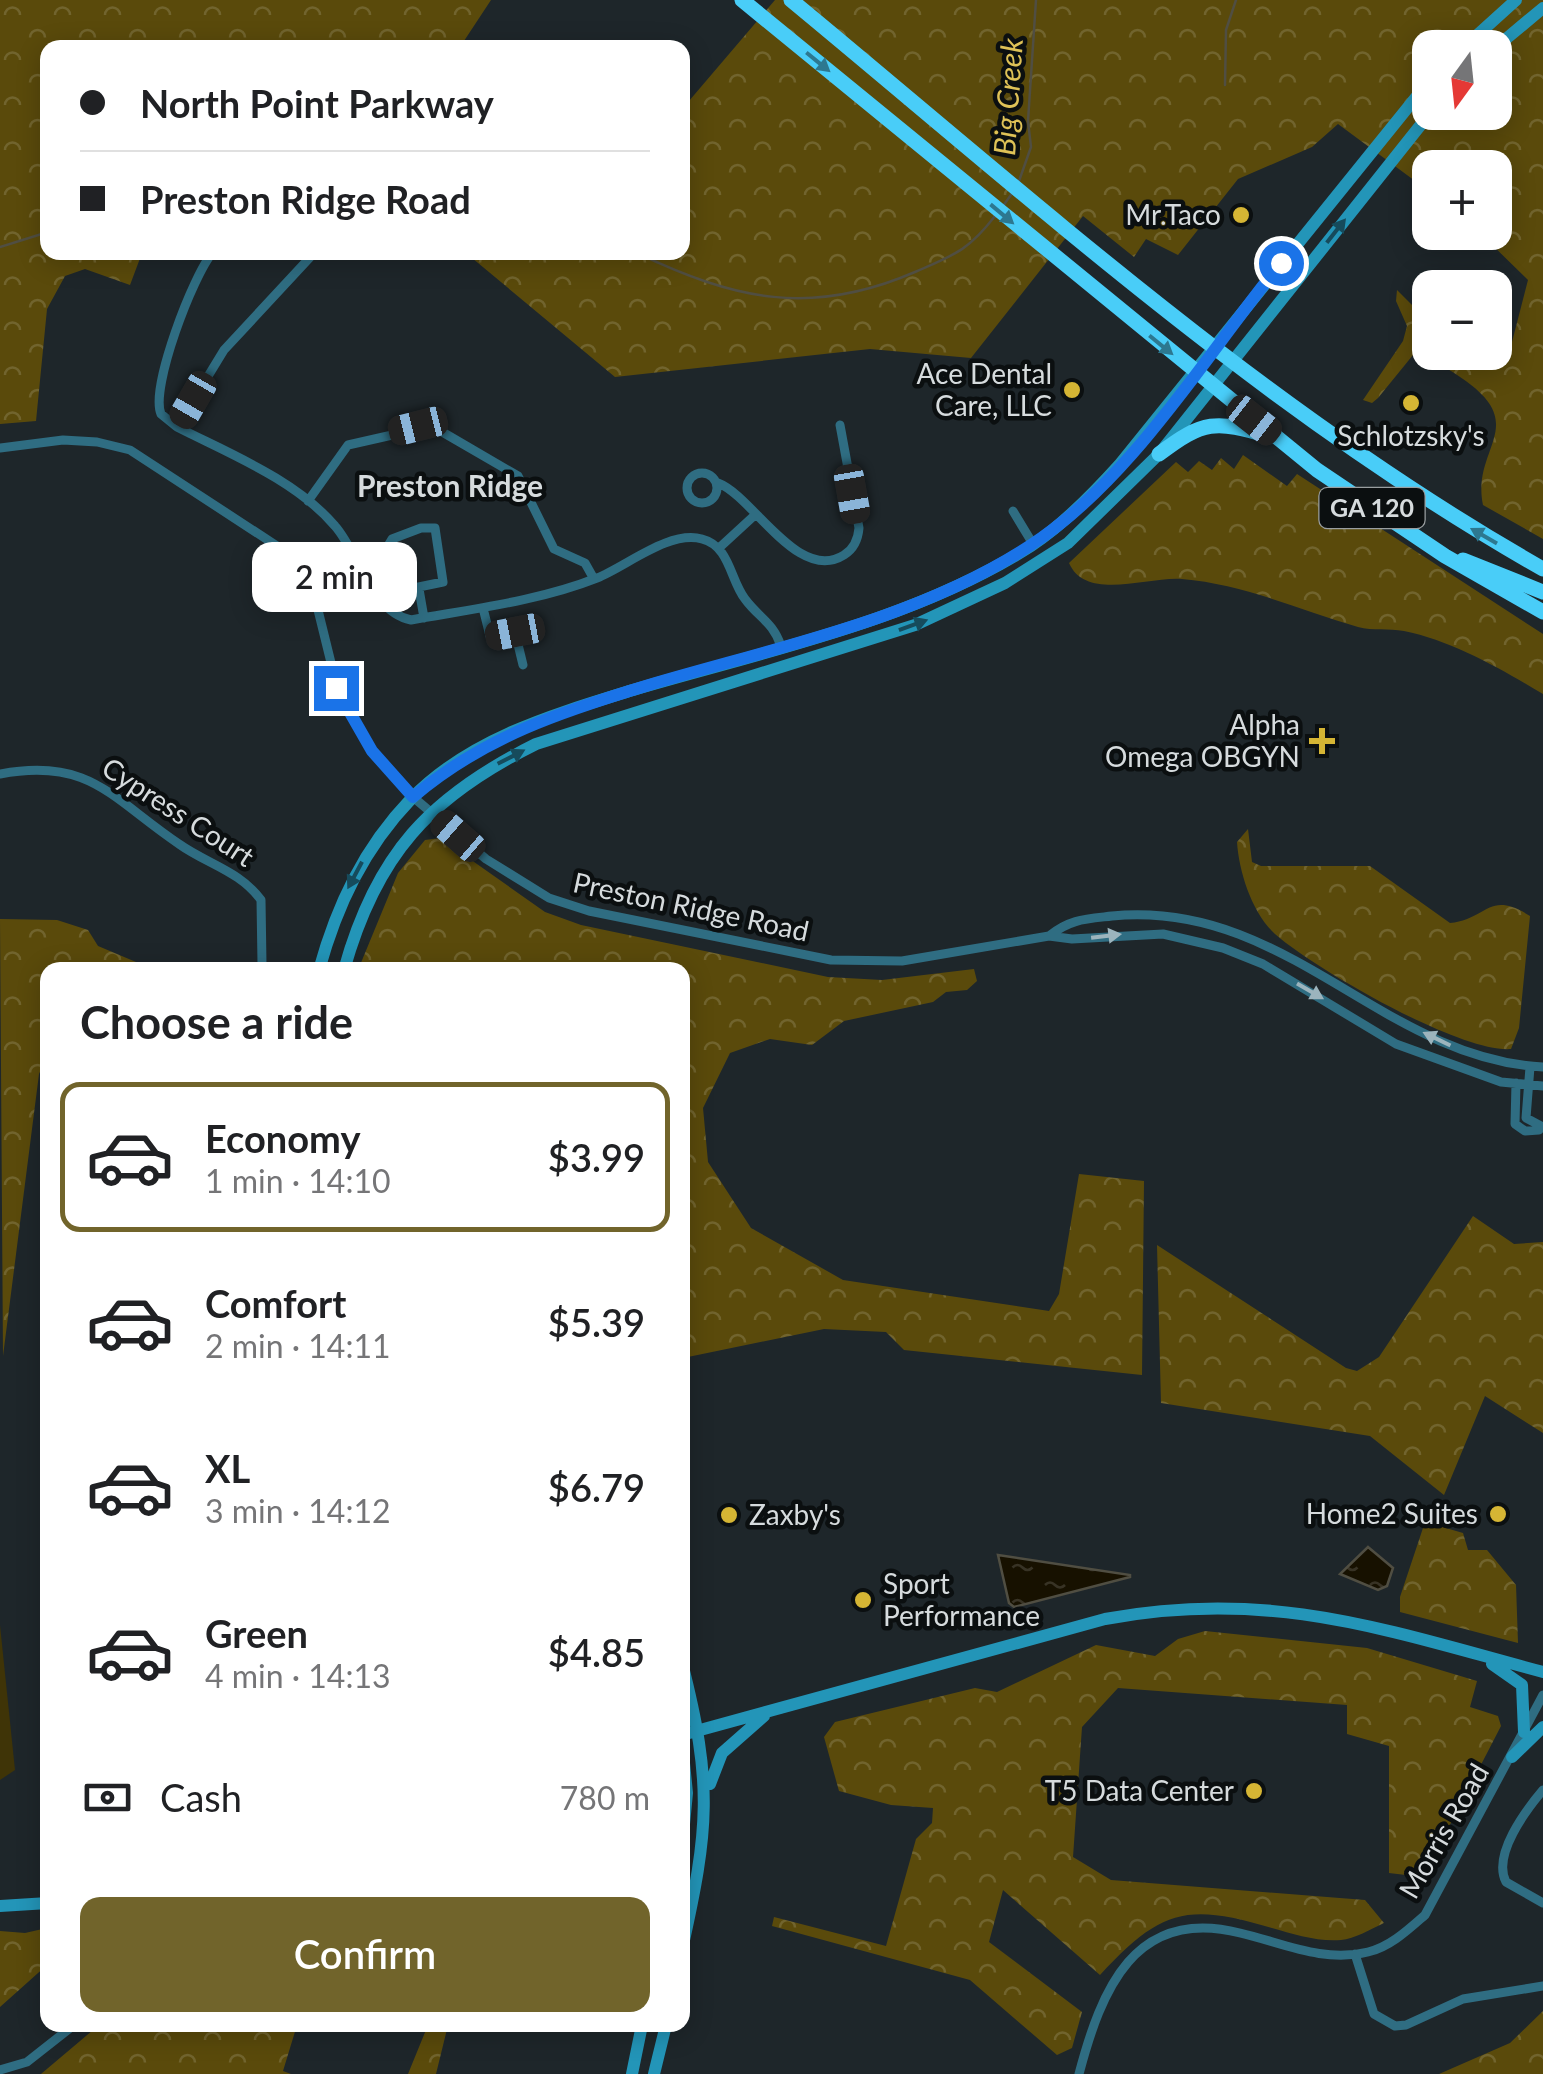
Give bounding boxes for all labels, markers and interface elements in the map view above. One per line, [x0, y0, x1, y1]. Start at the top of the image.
north arrow [1412, 30, 1512, 130]
map controls [1412, 30, 1512, 370]
water label: Big Creek [985, 36, 1029, 157]
one-way arrow [805, 51, 830, 72]
text: North Point Parkway [140, 80, 494, 126]
button: + [1412, 150, 1512, 250]
text: Preston Ridge Road [140, 176, 471, 222]
place label: Mr.Taco [1125, 197, 1221, 231]
one-way arrow [990, 203, 1015, 225]
marker: Mr.Taco [1230, 204, 1252, 226]
one-way arrow [1325, 218, 1346, 243]
route start [1259, 241, 1304, 286]
button: − [1412, 270, 1512, 370]
one-way arrow [1148, 334, 1173, 355]
place label: Ace Dental Care, LLC [916, 356, 1052, 422]
car [165, 367, 221, 433]
marker: Ace Dental Care, LLC [1061, 379, 1083, 401]
car [1221, 390, 1287, 450]
marker: Schlotzsky's [1400, 392, 1422, 414]
car [385, 404, 451, 448]
place label: Schlotzsky's [1337, 418, 1485, 452]
car [832, 462, 872, 526]
district label: Preston Ridge [357, 467, 543, 503]
road number: GA 120 [1320, 488, 1424, 528]
one-way arrow [1470, 528, 1498, 545]
callout: 2 min [254, 543, 418, 613]
text: 2 min [295, 557, 374, 596]
car [483, 612, 547, 652]
one-way arrow [899, 617, 929, 632]
route end [314, 666, 359, 711]
place label: Alpha Omega OBGYN [1105, 707, 1300, 773]
marker: Alpha Omega OBGYN [1309, 728, 1335, 754]
street label: Cypress Court [96, 749, 261, 873]
one-way arrow [496, 749, 525, 766]
car [426, 805, 490, 867]
one-way arrow [347, 861, 364, 890]
street label: Preston Ridge Road [570, 864, 812, 948]
one-way arrow [1090, 927, 1122, 943]
one-way arrow [1296, 982, 1324, 999]
text: Choose a ride [80, 995, 353, 1049]
one-way arrow [1422, 1031, 1451, 1048]
icon: car [85, 1112, 175, 1202]
text: Economy [205, 1115, 360, 1161]
text: $3.99 [548, 1134, 645, 1180]
text: 1 min · 14:10 [205, 1161, 391, 1200]
icon: car [85, 1277, 175, 1367]
text: Comfort [205, 1280, 346, 1326]
text: $5.39 [548, 1299, 645, 1345]
text: 2 min · 14:11 [205, 1326, 391, 1365]
icon: car [85, 1442, 175, 1532]
text: XL [205, 1445, 250, 1491]
text: $6.79 [548, 1464, 645, 1510]
text: 3 min · 14:12 [205, 1491, 391, 1530]
place label: Home2 Suites [1306, 1496, 1478, 1530]
place label: Zaxby's [749, 1497, 841, 1531]
marker: Home2 Suites [1487, 1503, 1509, 1525]
marker: Zaxby's [718, 1504, 740, 1526]
place label: Sport Performance [883, 1566, 1040, 1632]
marker: Sport Performance [852, 1589, 874, 1611]
icon: car [85, 1607, 175, 1697]
text: Green [205, 1610, 308, 1656]
text: $4.85 [548, 1629, 645, 1675]
text: 4 min · 14:13 [205, 1656, 391, 1695]
street label: Morris Road [1391, 1757, 1495, 1904]
icon: cash [80, 1770, 135, 1825]
place label: T5 Data Center [1045, 1773, 1234, 1807]
text: Cash [160, 1774, 242, 1820]
text: 780 m [560, 1778, 650, 1817]
marker: T5 Data Center [1243, 1780, 1265, 1802]
button: Confirm [80, 1897, 650, 2012]

